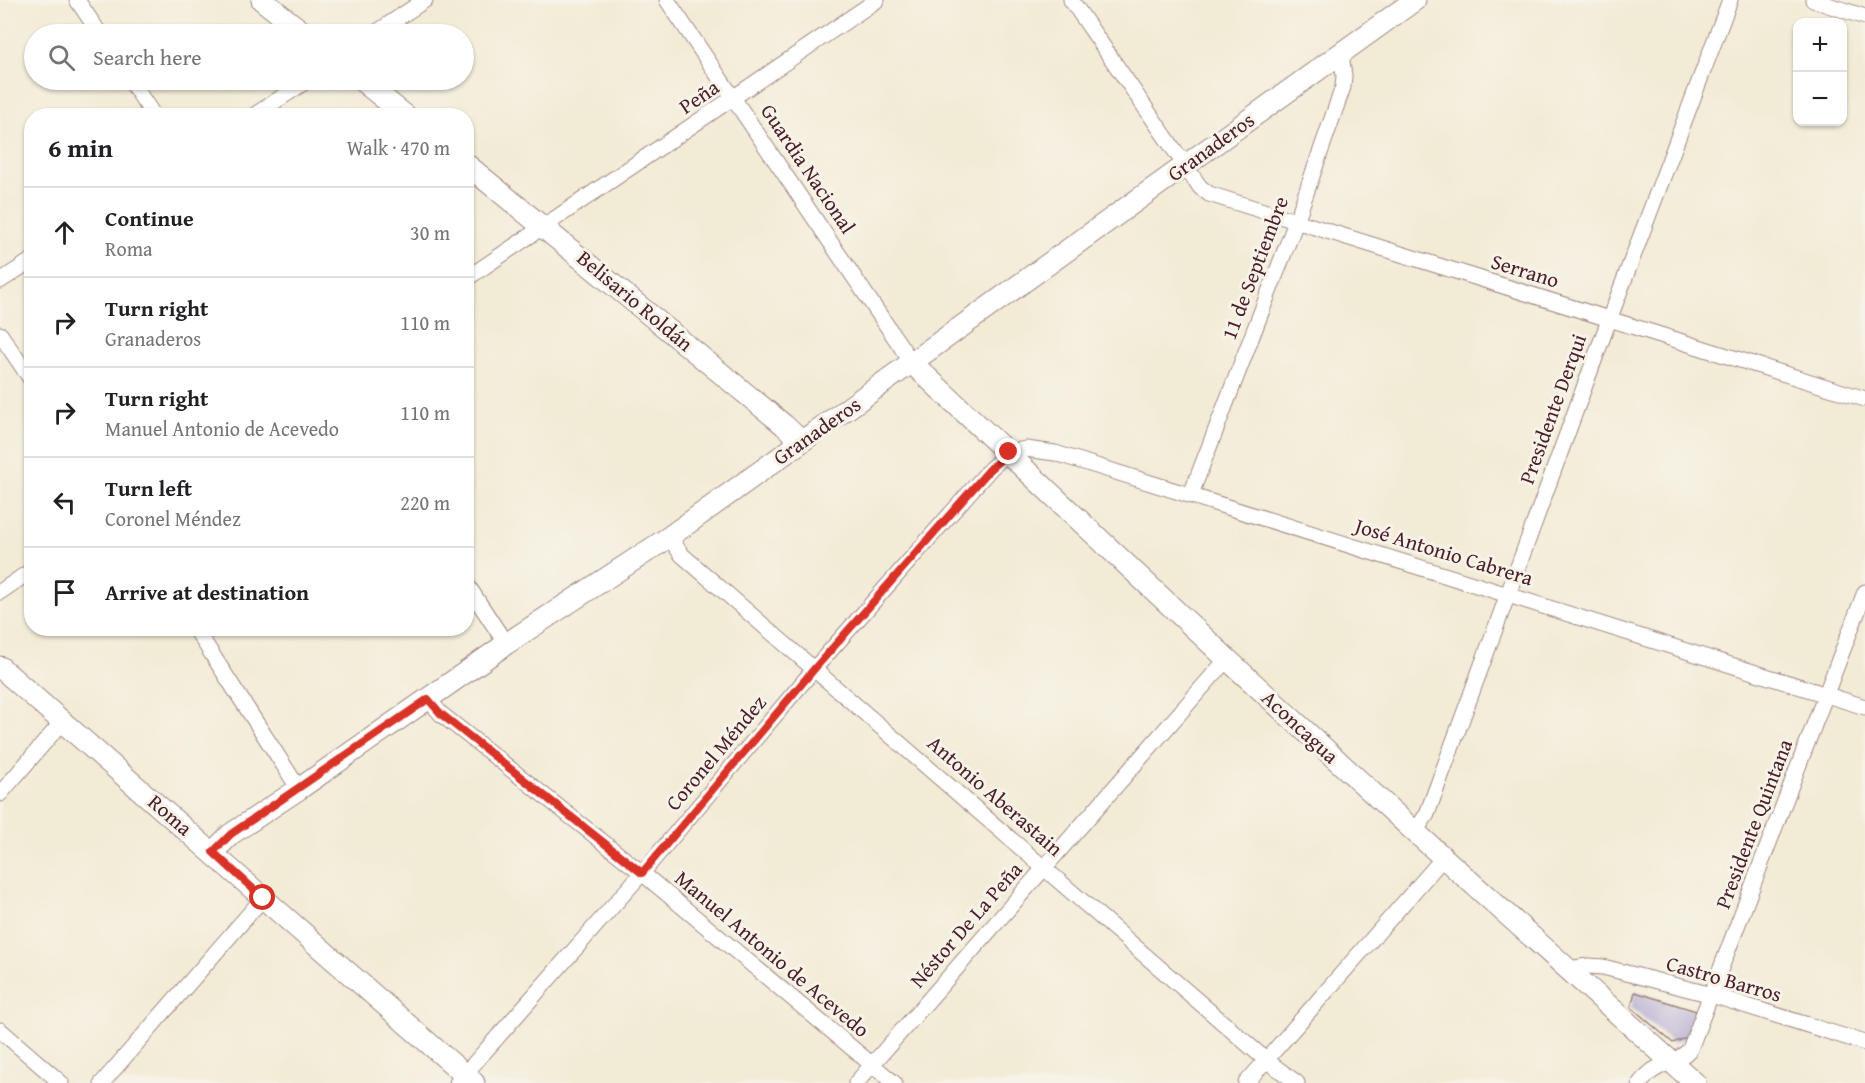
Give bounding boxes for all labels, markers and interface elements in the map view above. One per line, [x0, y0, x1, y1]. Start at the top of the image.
map controls [1793, 18, 1847, 126]
button: + [1793, 18, 1847, 72]
search box [24, 24, 474, 90]
icon: search [45, 41, 78, 74]
text: Search here [93, 41, 202, 73]
street label: Peña [672, 72, 725, 121]
button: − [1793, 72, 1847, 126]
street label: Guardia Nacional [753, 97, 864, 240]
street label: Granaderos [1161, 104, 1261, 189]
text: 6 min [48, 128, 113, 167]
text: Walk · 470 m [347, 133, 450, 162]
street label: 11 de Septiembre [1213, 191, 1296, 344]
text: Continue [105, 202, 194, 234]
icon: ahead [48, 216, 81, 249]
text: 30 m [410, 218, 450, 247]
text: Roma [105, 234, 153, 263]
street label: Belisario Roldán [570, 243, 700, 359]
street label: Serrano [1487, 246, 1563, 296]
text: Turn right [105, 292, 208, 324]
icon: right [48, 306, 81, 339]
text: 110 m [400, 308, 450, 337]
text: Granaderos [105, 324, 201, 353]
street label: Presidente Derqui [1511, 329, 1594, 488]
text: Turn right [105, 382, 208, 414]
street label: Granaderos [766, 389, 867, 472]
icon: right [48, 396, 81, 429]
text: 110 m [400, 398, 450, 427]
text: Manuel Antonio de Acevedo [105, 414, 339, 443]
route end [995, 438, 1021, 464]
text: Turn left [105, 472, 192, 504]
icon: left [48, 486, 81, 519]
text: 220 m [400, 488, 450, 517]
text: Coronel Méndez [105, 504, 241, 533]
street label: José Antonio Cabrera [1348, 509, 1537, 593]
icon: arrive [48, 576, 81, 609]
text: Arrive at destination [105, 576, 309, 608]
street label: Aconcagua [1255, 683, 1346, 771]
street label: Coronel Méndez [658, 688, 773, 817]
street label: Antonio Aberastain [921, 728, 1070, 864]
street label: Presidente Quintana [1707, 734, 1800, 913]
street label: Roma [141, 787, 199, 843]
street label: Néstor De La Peña [902, 855, 1029, 995]
street label: Manuel Antonio de Acevedo [668, 863, 876, 1044]
route start [249, 884, 275, 910]
street label: Castro Barros [1663, 947, 1785, 1010]

